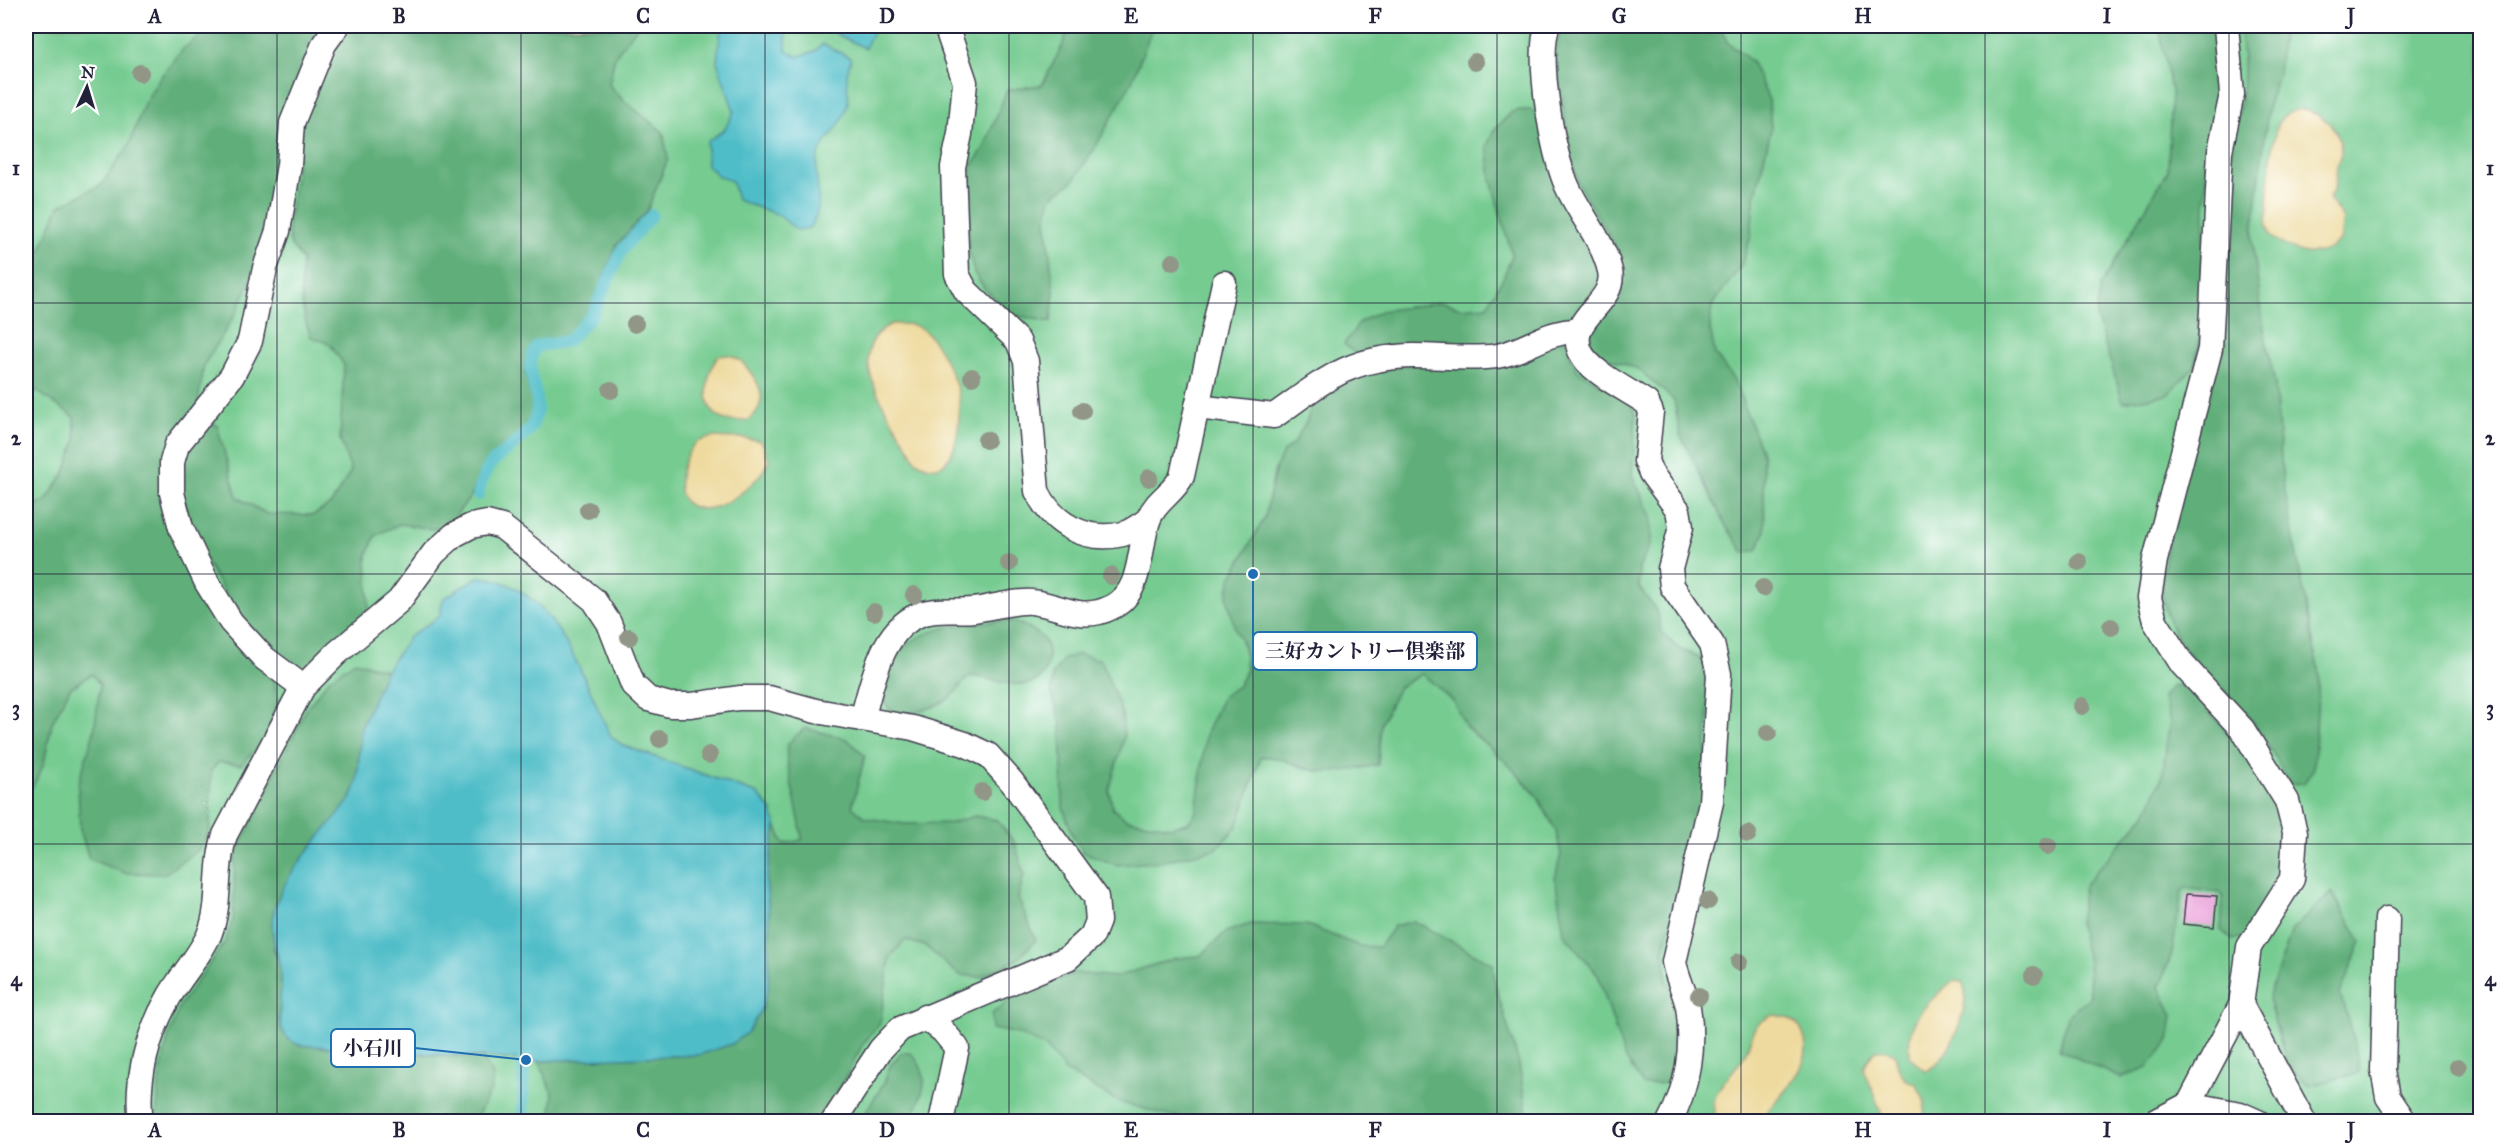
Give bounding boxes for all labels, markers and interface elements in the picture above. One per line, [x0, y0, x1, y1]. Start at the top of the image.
text: A [146, 4, 162, 28]
text: B [392, 4, 406, 28]
text: C [636, 4, 650, 28]
text: D [879, 4, 895, 28]
text: E [1124, 4, 1139, 28]
text: F [1368, 4, 1382, 28]
text: G [1612, 4, 1627, 28]
text: H [1854, 4, 1872, 28]
text: I [2103, 4, 2112, 28]
text: J [2344, 4, 2356, 30]
north arrow [57, 57, 117, 117]
text: N [81, 63, 96, 83]
text: 1 [12, 156, 20, 180]
text: 1 [2486, 156, 2494, 180]
text: 2 [11, 426, 22, 450]
text: 2 [2485, 426, 2496, 450]
callout: 三好カントリー倶楽部 [1253, 632, 1477, 670]
text: 三好カントリー倶楽部 [1265, 639, 1465, 663]
text: 3 [12, 696, 20, 721]
text: 3 [2486, 696, 2494, 721]
text: 4 [10, 967, 22, 992]
text: 4 [2484, 967, 2496, 992]
callout: 小石川 [331, 1029, 415, 1067]
text: 小石川 [343, 1036, 403, 1060]
text: A [146, 1118, 162, 1142]
text: B [392, 1118, 406, 1142]
text: C [636, 1118, 650, 1142]
text: D [879, 1118, 895, 1142]
text: E [1124, 1118, 1139, 1142]
text: F [1368, 1118, 1382, 1142]
text: G [1612, 1118, 1627, 1142]
text: H [1854, 1118, 1872, 1142]
text: I [2103, 1118, 2112, 1142]
text: J [2344, 1118, 2356, 1144]

